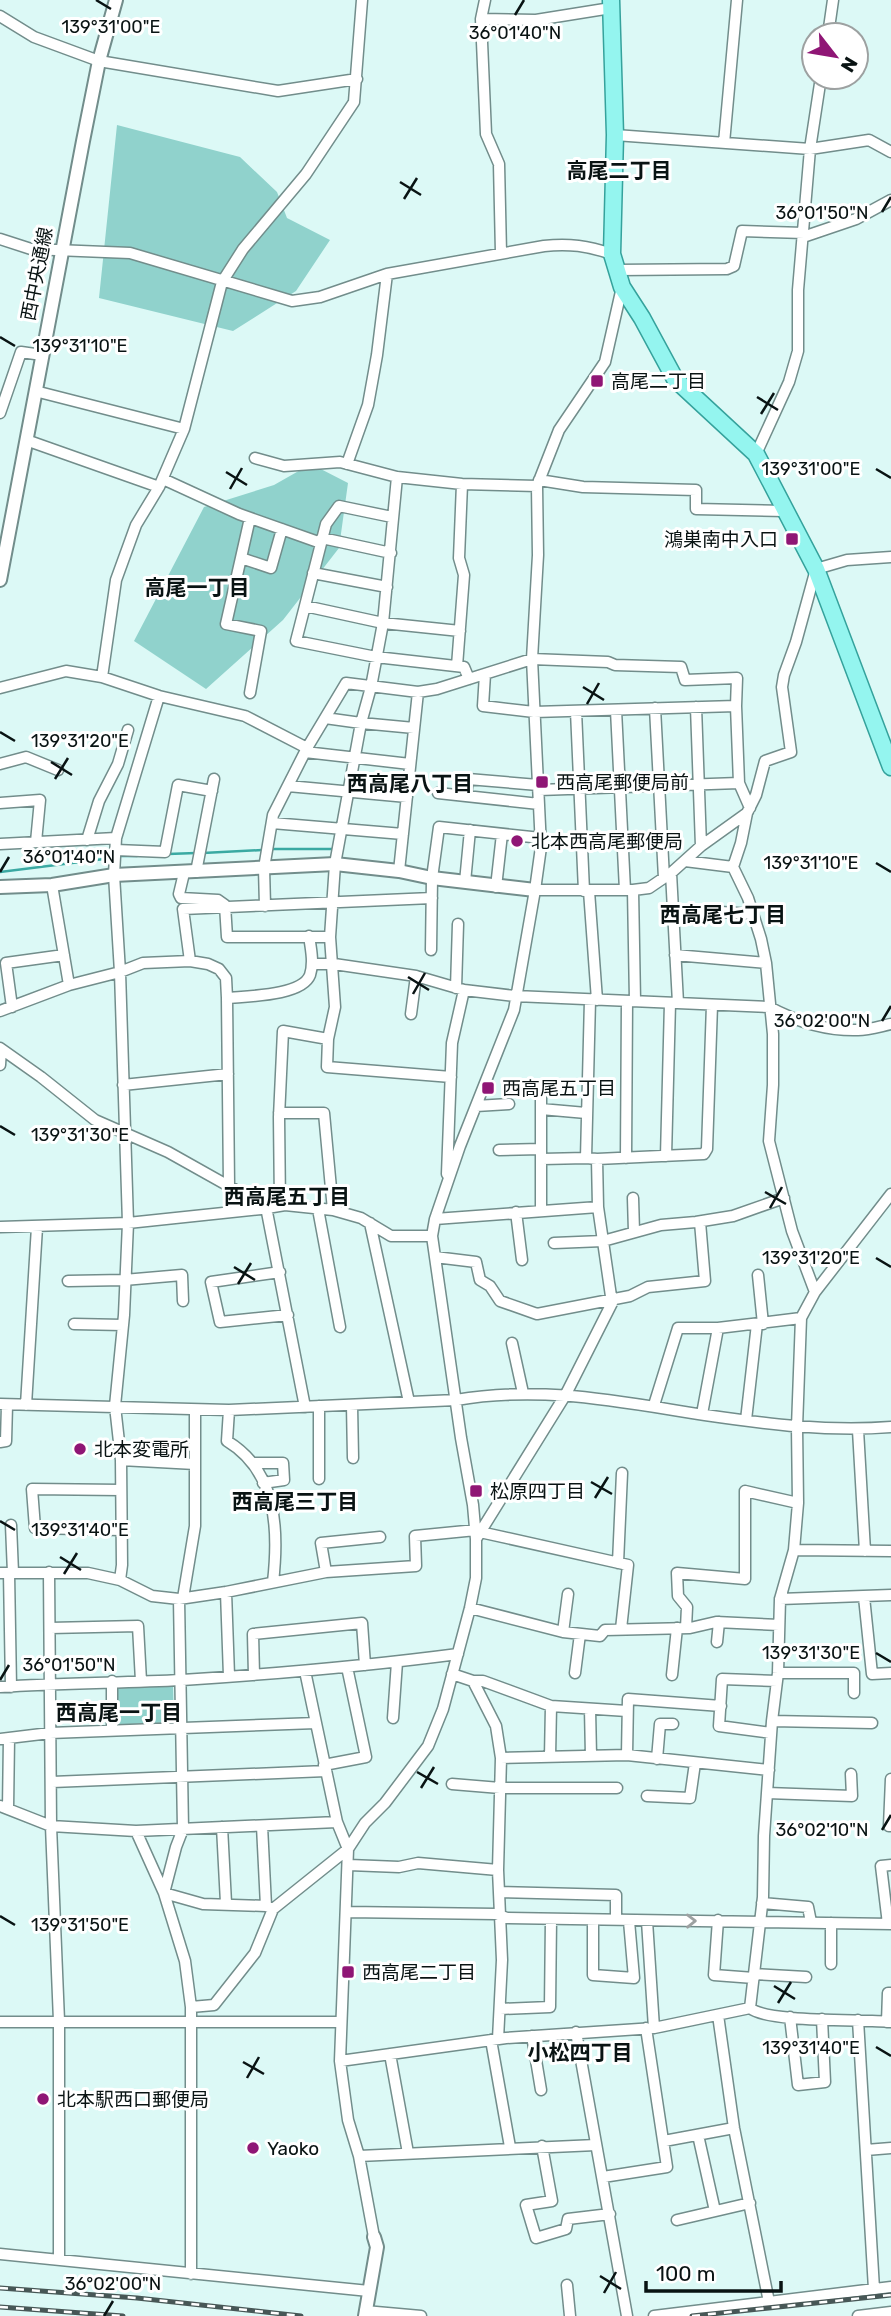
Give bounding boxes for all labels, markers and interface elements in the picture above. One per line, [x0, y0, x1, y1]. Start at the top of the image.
text: 139°31'00"E [62, 16, 160, 38]
north arrow [800, 21, 870, 91]
text: 36°01'40"N [469, 22, 561, 44]
text: N [836, 53, 863, 76]
district label: 高尾二丁目 [567, 158, 672, 183]
text: 36°01'50"N [775, 202, 869, 224]
street label: 西中央通線 [17, 225, 57, 323]
text: 139°31'10"E [32, 335, 128, 357]
place label: 高尾二丁目 [611, 370, 706, 393]
marker: 高尾二丁目 [589, 373, 605, 389]
text: 139°31'00"E [762, 458, 860, 480]
place label: 鴻巣南中入口 [664, 528, 778, 551]
marker: 鴻巣南中入口 [784, 531, 800, 547]
district label: 高尾一丁目 [145, 575, 250, 600]
text: 139°31'20"E [31, 730, 129, 752]
district label: 西高尾八丁目 [347, 771, 473, 796]
place label: 西高尾郵便局前 [556, 771, 689, 794]
marker: 西高尾郵便局前 [534, 774, 550, 790]
place label: 北本西高尾郵便局 [531, 830, 683, 853]
marker: 北本西高尾郵便局 [509, 833, 525, 849]
text: 36°01'40"N [23, 846, 115, 868]
text: 139°31'10"E [763, 852, 859, 874]
district label: 西高尾七丁目 [660, 902, 786, 927]
text: 36°02'00"N [774, 1010, 870, 1032]
place label: 西高尾五丁目 [502, 1077, 616, 1100]
marker: 西高尾五丁目 [480, 1080, 496, 1096]
text: 139°31'30"E [31, 1124, 129, 1146]
district label: 西高尾五丁目 [224, 1184, 350, 1209]
text: 139°31'20"E [762, 1247, 860, 1269]
place label: 北本変電所 [94, 1438, 189, 1461]
marker: 北本変電所 [72, 1441, 88, 1457]
place label: 松原四丁目 [490, 1480, 585, 1503]
marker: 松原四丁目 [468, 1483, 484, 1499]
district label: 西高尾三丁目 [232, 1489, 358, 1514]
text: 139°31'40"E [31, 1519, 129, 1541]
text: 139°31'30"E [762, 1642, 860, 1664]
text: 36°01'50"N [22, 1654, 116, 1676]
district label: 西高尾一丁目 [56, 1700, 182, 1725]
text: 36°02'10"N [776, 1819, 868, 1841]
one-way arrow [686, 1913, 697, 1928]
text: 139°31'50"E [31, 1914, 129, 1936]
place label: 西高尾二丁目 [362, 1961, 476, 1984]
marker: 西高尾二丁目 [340, 1964, 356, 1980]
text: 139°31'40"E [762, 2037, 860, 2059]
district label: 小松四丁目 [528, 2040, 633, 2065]
place label: 北本駅西口郵便局 [57, 2088, 209, 2111]
marker: 北本駅西口郵便局 [35, 2091, 51, 2107]
place label: Yaoko [267, 2137, 319, 2160]
marker: Yaoko [245, 2140, 261, 2156]
scale bar [646, 2250, 781, 2294]
text: 100 m [656, 2261, 715, 2286]
text: 36°02'00"N [65, 2273, 161, 2295]

